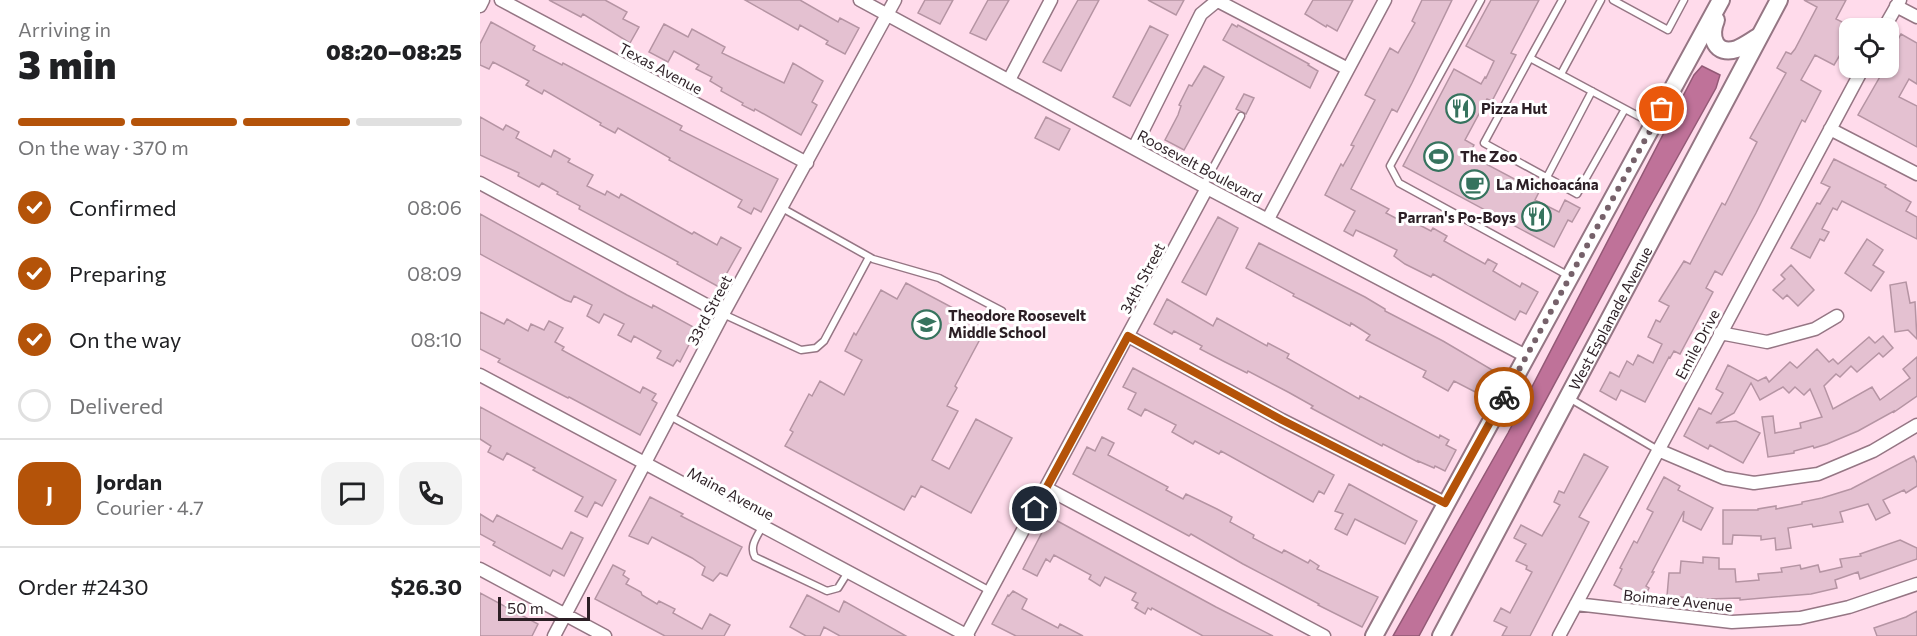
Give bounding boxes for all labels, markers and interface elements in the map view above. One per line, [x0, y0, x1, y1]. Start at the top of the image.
text: Arriving in [18, 17, 111, 41]
map controls [1839, 18, 1899, 78]
button: locate [1839, 18, 1899, 78]
text: 08:20–08:25 [326, 38, 462, 65]
street label: Texas Avenue [616, 38, 706, 98]
text: 3 min [18, 39, 116, 87]
pin [1636, 83, 1687, 134]
restaurant icon: Pizza Hut [1444, 92, 1476, 124]
icon: bag [1645, 92, 1678, 125]
place label: Pizza Hut [1481, 99, 1547, 117]
street label: Roosevelt Boulevard [1135, 126, 1265, 206]
text: On the way · 370 m [18, 135, 189, 159]
sports icon: The Zoo [1423, 140, 1455, 172]
place label: The Zoo [1460, 147, 1517, 165]
cafe icon: La Michoacána [1459, 168, 1491, 200]
place label: La Michoacána [1496, 175, 1599, 193]
icon: check [18, 191, 51, 224]
text: Confirmed [69, 194, 176, 221]
text: 08:06 [407, 195, 462, 219]
restaurant icon: Parran's Po-Boys [1521, 201, 1553, 233]
place label: Parran's Po-Boys [1398, 208, 1516, 226]
street label: 34th Street [1116, 240, 1168, 316]
street label: West Esplanade Avenue [1564, 243, 1656, 393]
icon: check [18, 257, 51, 290]
text: Preparing [69, 260, 166, 287]
text: 08:09 [407, 261, 462, 285]
street label: 33rd Street [683, 272, 735, 348]
place label: Theodore Roosevelt Middle School [948, 306, 1086, 341]
street label: Emile Drive [1671, 306, 1723, 382]
school or university icon: Theodore Roosevelt Middle School [911, 308, 943, 340]
icon: check [18, 323, 51, 356]
text: On the way [69, 326, 181, 353]
text: 08:10 [410, 327, 462, 351]
courier [1474, 367, 1534, 427]
icon: bike [1488, 381, 1521, 414]
text: Delivered [69, 392, 163, 419]
button: chat [321, 462, 384, 525]
button: phone [399, 462, 462, 525]
street label: Maine Avenue [685, 463, 777, 523]
text: Jordan [96, 468, 162, 495]
text: J [46, 480, 53, 507]
pin [1009, 483, 1060, 534]
icon: home [1018, 492, 1051, 525]
text: Courier · 4.7 [96, 495, 204, 519]
text: Order #2430 [18, 573, 149, 600]
text: $26.30 [390, 573, 462, 600]
street label: Boimare Avenue [1622, 585, 1734, 615]
scale bar [498, 594, 590, 622]
text: 50 m [507, 598, 544, 617]

